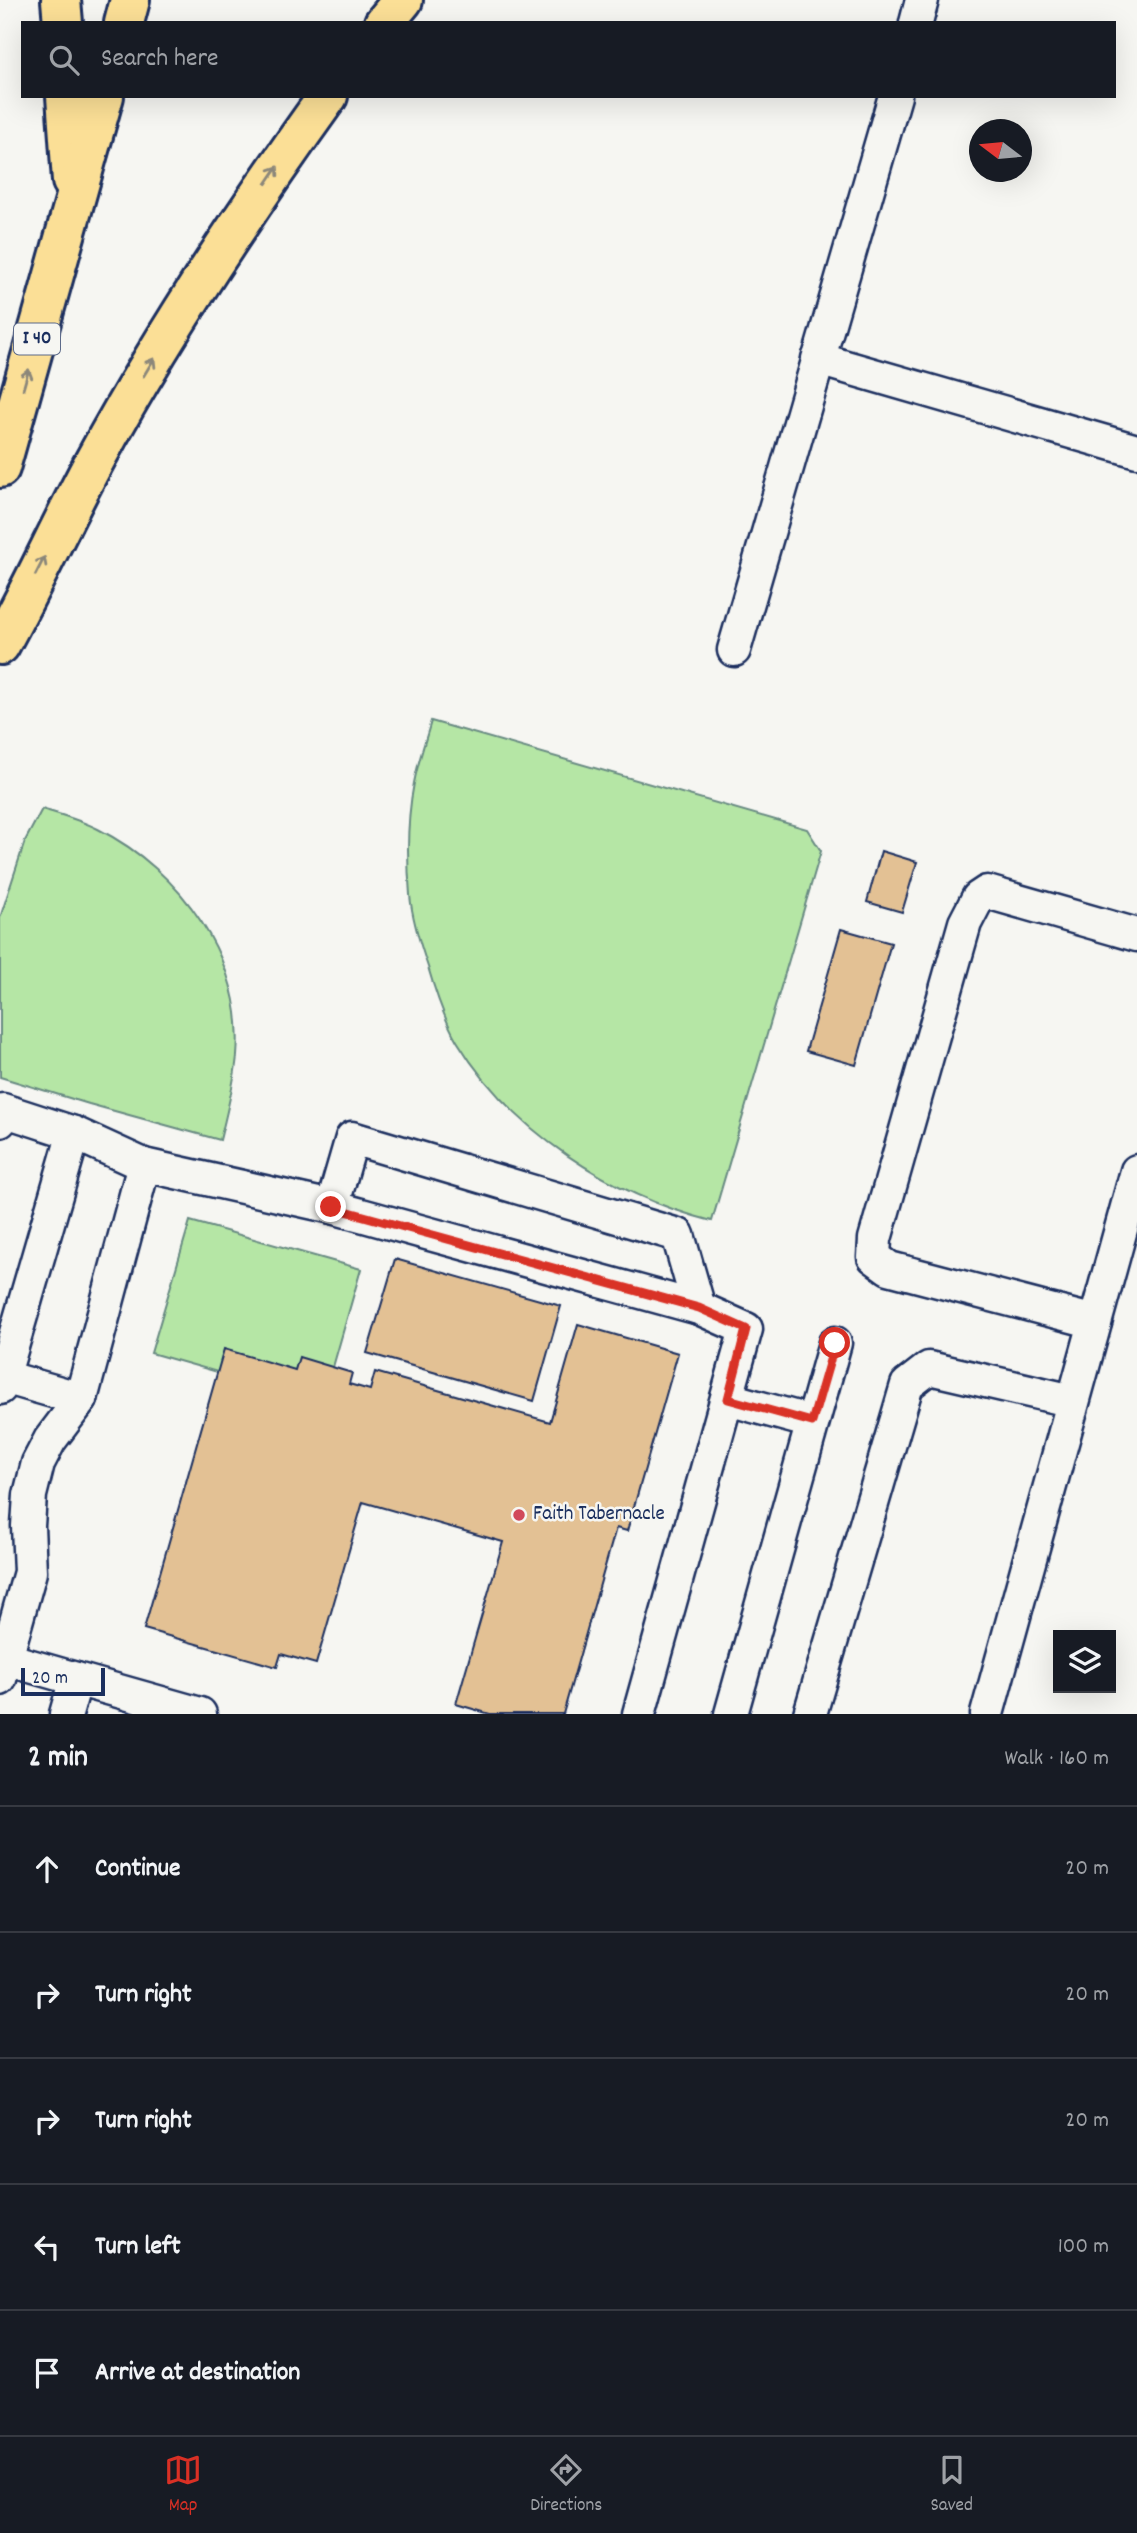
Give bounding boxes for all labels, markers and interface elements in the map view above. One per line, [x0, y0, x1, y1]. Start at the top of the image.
search box [21, 21, 1116, 98]
icon: search [45, 41, 83, 79]
text: Search here [101, 41, 219, 78]
north arrow [969, 119, 1032, 182]
one-way arrow [265, 166, 279, 185]
road number: I 40 [14, 324, 60, 354]
one-way arrow [143, 357, 157, 377]
one-way arrow [20, 368, 33, 390]
one-way arrow [34, 556, 48, 577]
route end [315, 1191, 346, 1222]
route start [819, 1327, 850, 1358]
place label: Faith Tabernacle [533, 1500, 665, 1530]
marker: Faith Tabernacle [511, 1507, 527, 1523]
map controls [1053, 1630, 1116, 1693]
button: layers [1053, 1630, 1116, 1693]
scale bar [21, 1665, 105, 1697]
text: 20 m [32, 1666, 68, 1693]
text: 2 min [28, 1738, 88, 1781]
text: Walk · 160 m [1004, 1743, 1109, 1776]
icon: ahead [28, 1850, 66, 1888]
text: Continue [95, 1851, 180, 1888]
text: 20 m [1065, 1853, 1109, 1886]
icon: right [28, 1976, 66, 2014]
text: Turn right [95, 1977, 192, 2014]
text: 20 m [1065, 1979, 1109, 2012]
icon: right [28, 2102, 66, 2140]
text: Turn right [95, 2103, 192, 2140]
text: 20 m [1065, 2105, 1109, 2138]
icon: left [28, 2228, 66, 2266]
text: Turn left [95, 2229, 181, 2266]
text: 100 m [1058, 2231, 1109, 2264]
icon: arrive [28, 2354, 66, 2392]
text: Arrive at destination [95, 2355, 300, 2392]
tab: Map [164, 2451, 202, 2520]
tab: Directions [530, 2451, 602, 2520]
tab: Saved [930, 2451, 973, 2520]

